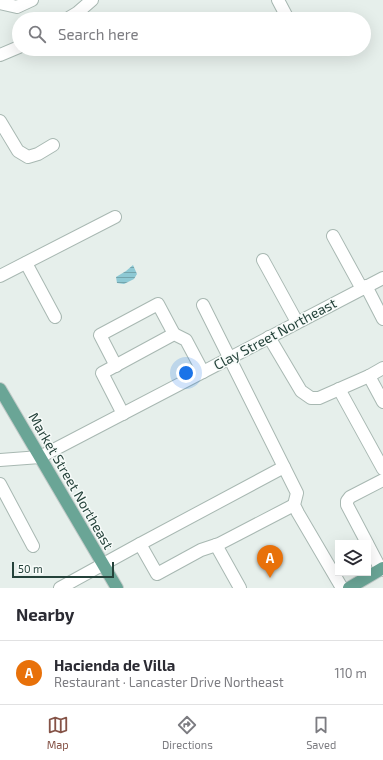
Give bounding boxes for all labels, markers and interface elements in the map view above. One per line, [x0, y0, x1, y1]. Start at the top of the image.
search box [12, 12, 371, 56]
icon: search [26, 23, 48, 45]
text: Search here [58, 25, 139, 43]
street label: Clay Street Northeast [210, 294, 339, 373]
your location [176, 363, 196, 383]
street label: Market Street Northeast [25, 409, 118, 552]
map controls [335, 540, 371, 576]
button: layers [335, 540, 371, 576]
pin: A [257, 545, 283, 578]
scale bar [12, 560, 114, 579]
text: 50 m [18, 562, 43, 575]
text: Nearby [16, 604, 74, 624]
text: Hacienda de Villa [54, 656, 175, 674]
text: A [25, 665, 33, 681]
text: 110 m [335, 665, 367, 681]
text: Restaurant · Lancaster Drive Northeast [54, 674, 284, 690]
tab: Map [47, 714, 69, 751]
tab: Directions [162, 714, 213, 751]
tab: Saved [306, 714, 336, 751]

